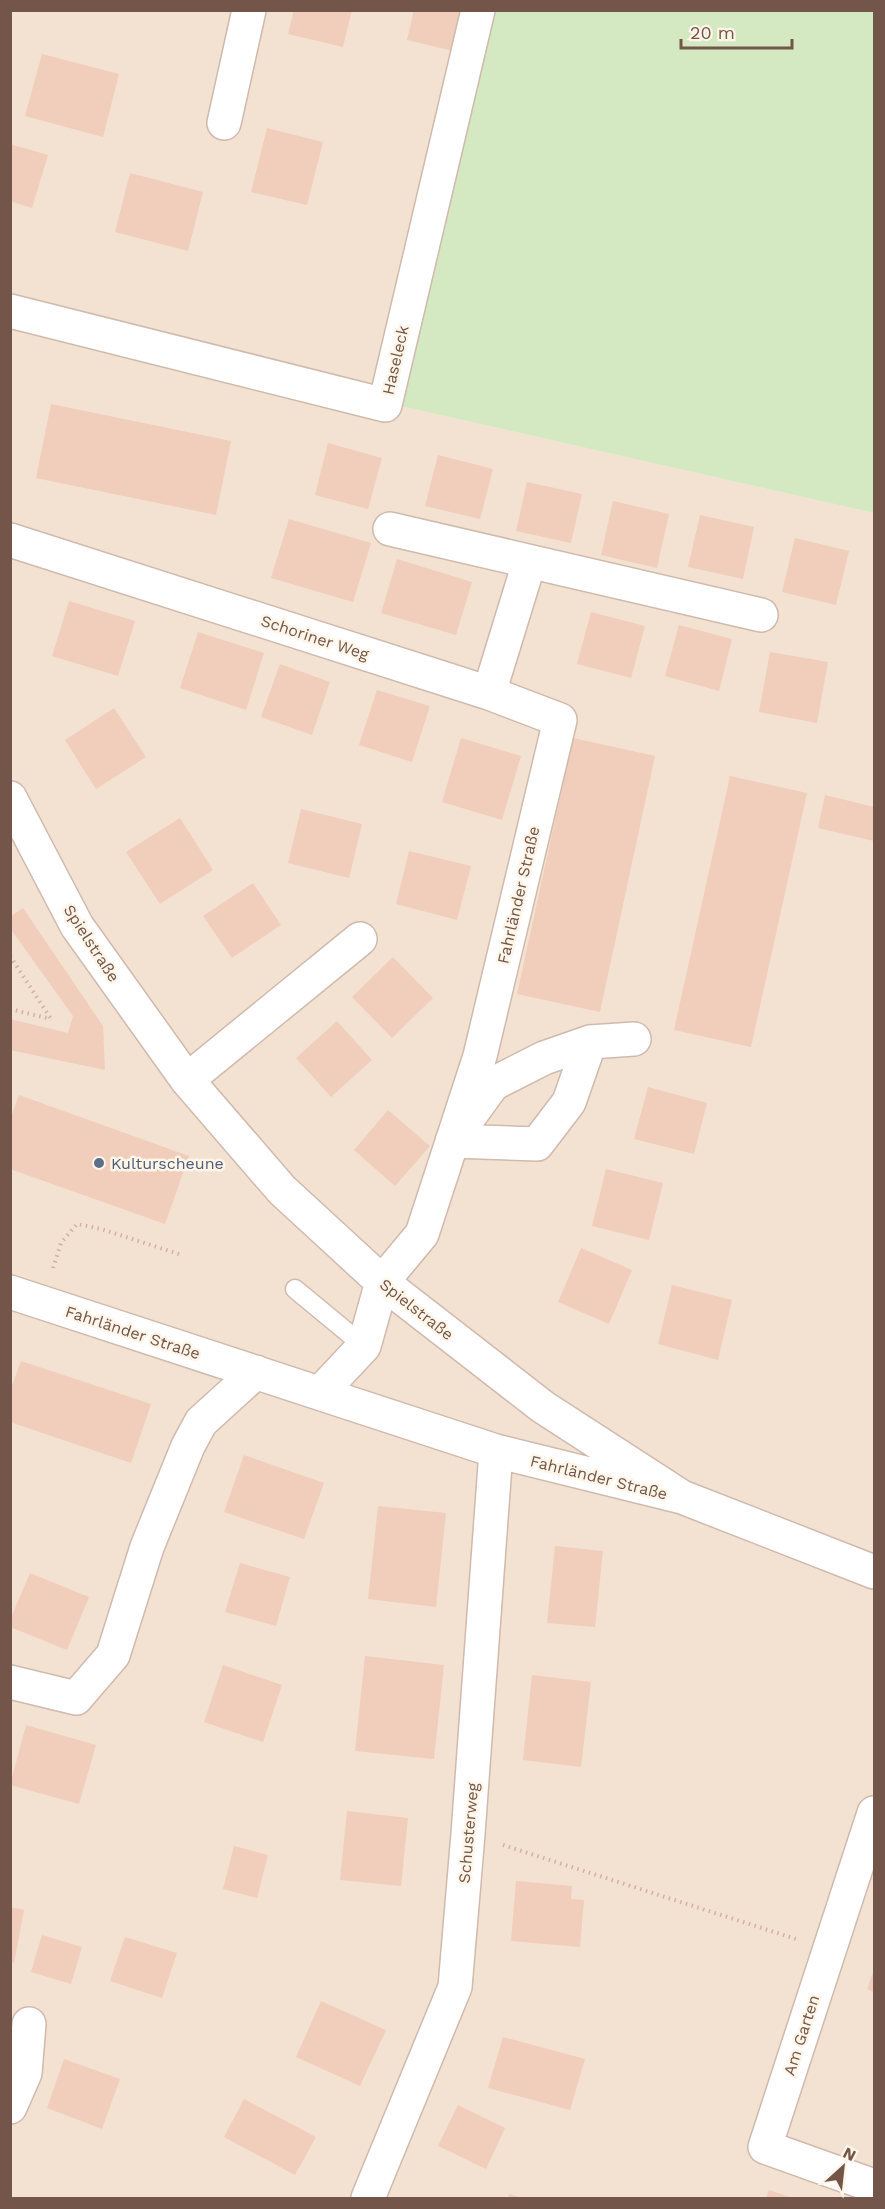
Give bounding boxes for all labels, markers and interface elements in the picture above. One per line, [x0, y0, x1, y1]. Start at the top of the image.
scale bar [681, 12, 792, 50]
text: 20 m [690, 22, 735, 43]
street label: Haseleck [378, 324, 413, 397]
street label: Schoriner Weg [258, 611, 372, 664]
street label: Fahrländer Straße [493, 824, 544, 966]
street label: Spielstraße [60, 901, 124, 985]
place label: Kulturscheune [111, 1154, 224, 1173]
marker: Kulturscheune [92, 1156, 106, 1170]
street label: Spielstraße [376, 1275, 457, 1344]
street label: Fahrländer Straße [63, 1302, 203, 1363]
street label: Fahrländer Straße [528, 1451, 669, 1504]
street label: Schusterweg [455, 1782, 482, 1884]
street label: Am Garten [779, 1992, 823, 2078]
north arrow [813, 2137, 873, 2197]
text: N [840, 2143, 859, 2165]

